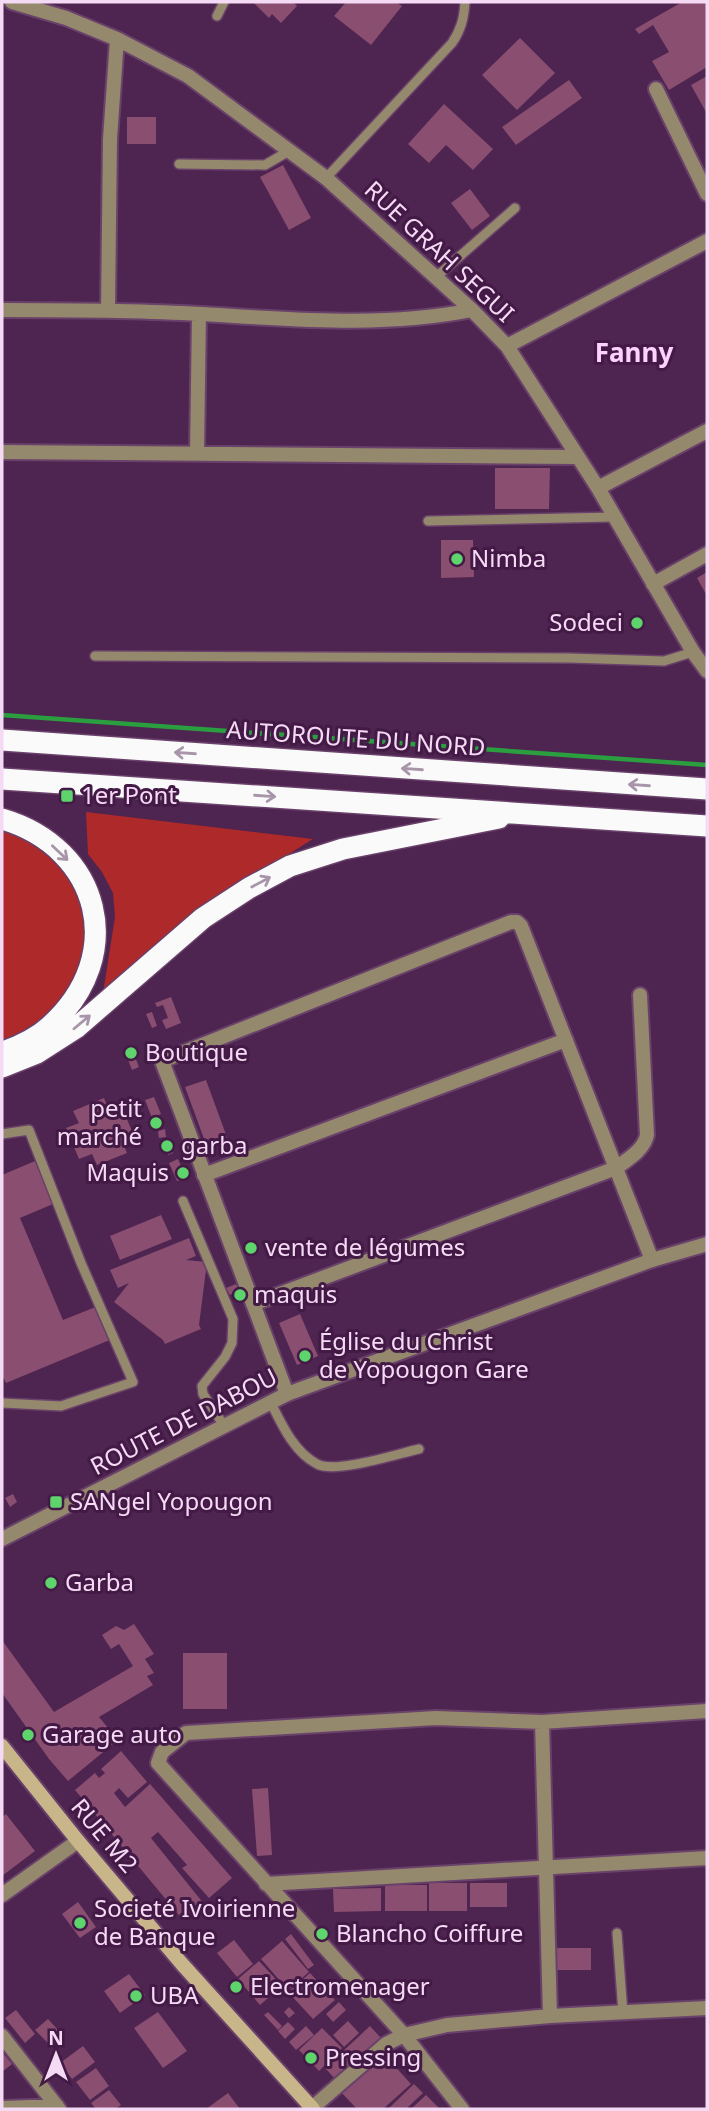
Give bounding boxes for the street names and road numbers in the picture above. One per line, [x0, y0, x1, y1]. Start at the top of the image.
street label: RUE GRAH SEGUI [358, 173, 522, 329]
street label: AUTOROUTE DU NORD [226, 712, 487, 763]
street label: ROUTE DE DABOU [84, 1359, 282, 1482]
street label: RUE M2 [64, 1791, 146, 1879]

